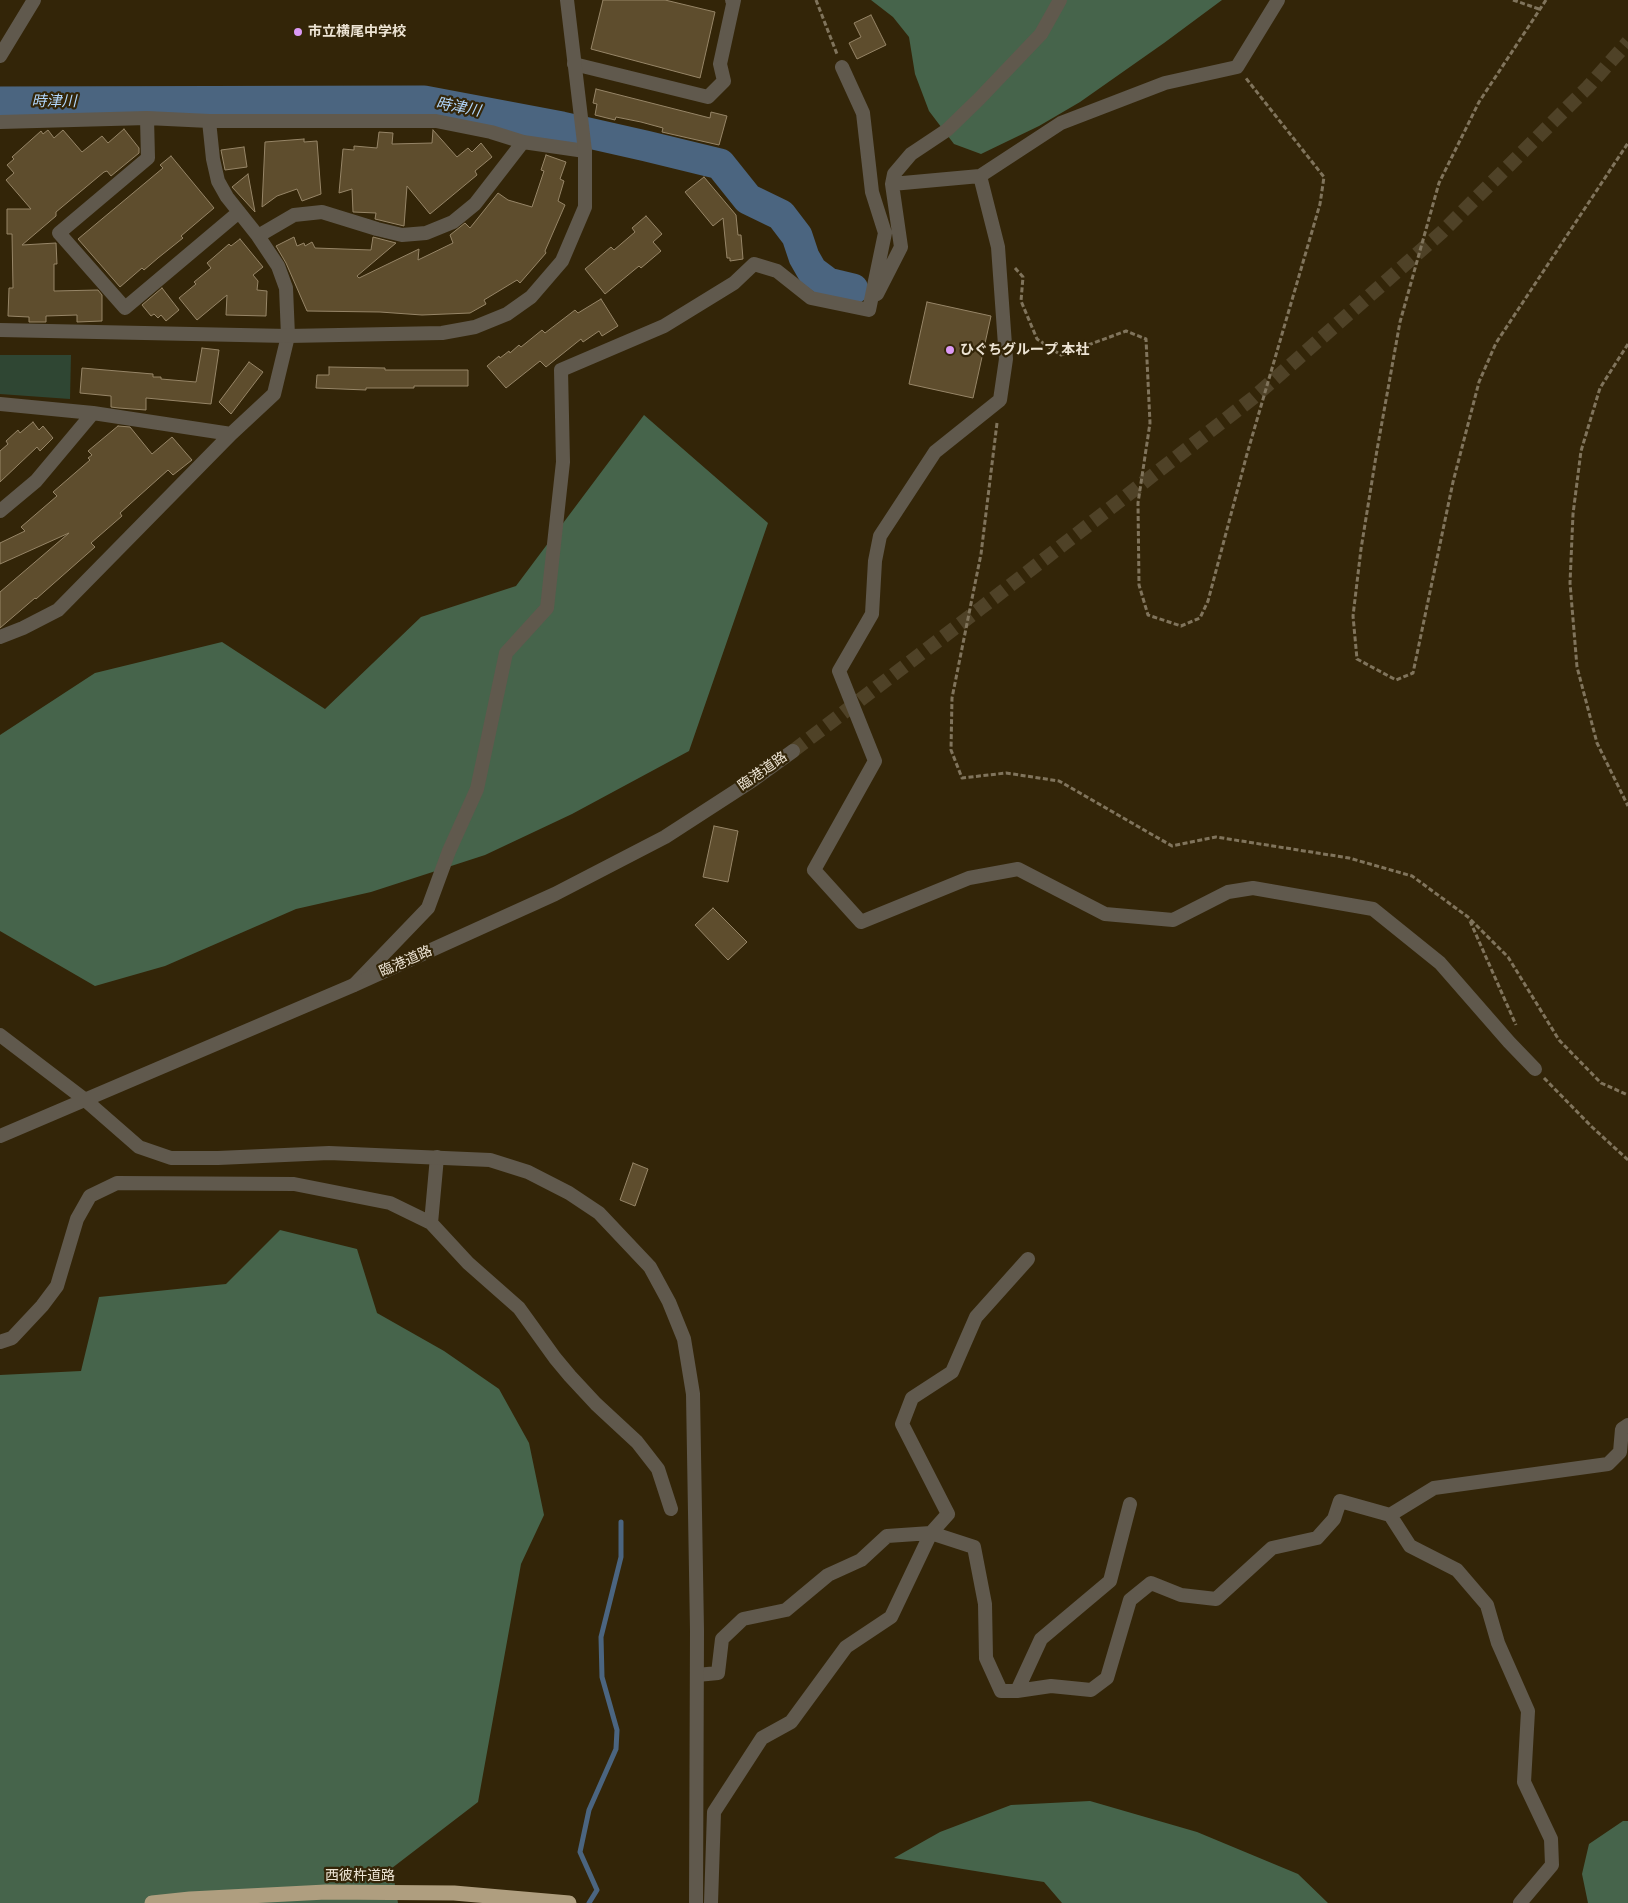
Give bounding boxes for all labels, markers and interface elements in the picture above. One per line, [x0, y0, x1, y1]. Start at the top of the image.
place label: 市立横尾中学校 [308, 24, 406, 40]
marker: 市立横尾中学校 [292, 26, 304, 38]
water label: 時津川 [32, 93, 76, 111]
water label: 時津川 [434, 95, 482, 121]
place label: ひぐちグループ 本社 [960, 342, 1089, 358]
marker: ひぐちグループ 本社 [944, 344, 956, 356]
street label: 臨港道路 [735, 749, 791, 795]
street label: 臨港道路 [377, 943, 435, 981]
street label: 西彼杵道路 [325, 1868, 395, 1884]

